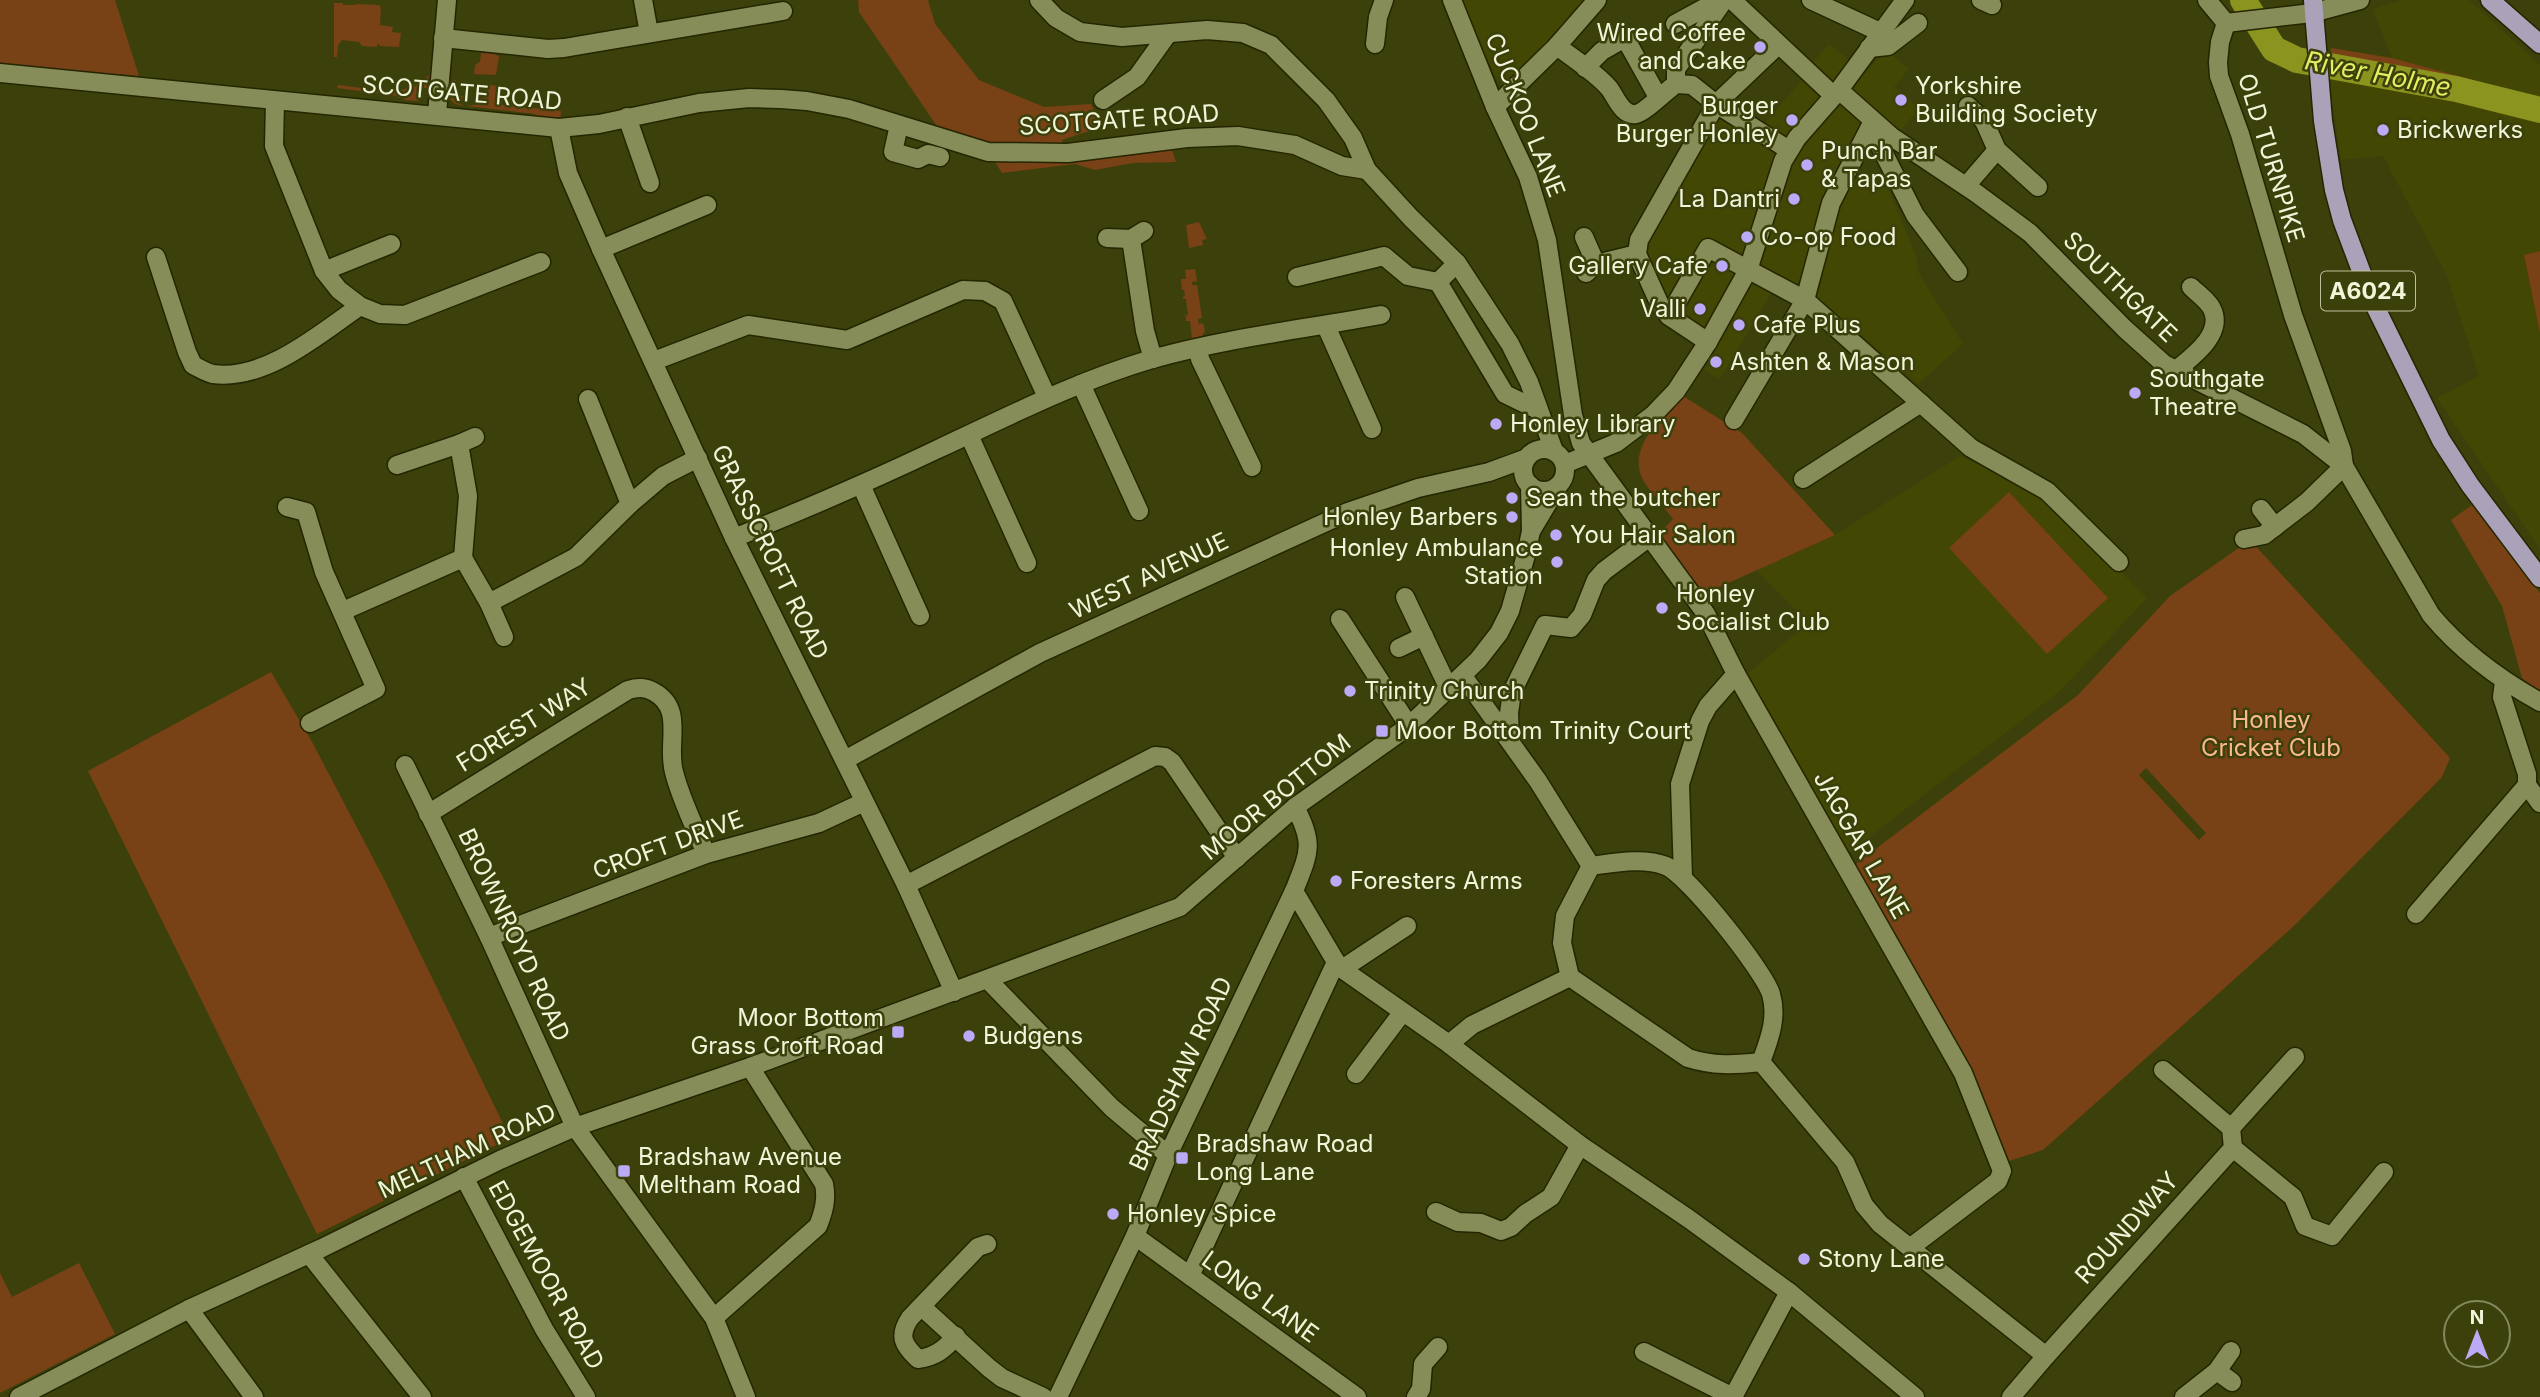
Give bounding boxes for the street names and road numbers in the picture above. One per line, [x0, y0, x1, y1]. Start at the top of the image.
street label: CUCKOO LANE [1479, 29, 1572, 201]
street label: SCOTGATE ROAD [361, 69, 563, 116]
street label: OLD TURNPIKE [2232, 70, 2311, 246]
street label: SCOTGATE ROAD [1018, 98, 1220, 141]
street label: SOUTHGATE [2057, 225, 2183, 348]
road number: A6024 [2321, 272, 2415, 310]
street label: GRASSCROFT ROAD [706, 440, 835, 664]
street label: WEST AVENUE [1065, 526, 1233, 625]
street label: FOREST WAY [451, 672, 596, 778]
street label: MOOR BOTTOM [1195, 727, 1356, 866]
street label: JAGGAR LANE [1807, 766, 1915, 924]
street label: CROFT DRIVE [589, 804, 747, 885]
street label: BROWNROYD ROAD [452, 824, 576, 1046]
street label: BRADSHAW ROAD [1123, 972, 1238, 1175]
street label: MELTHAM ROAD [373, 1097, 560, 1204]
street label: ROUNDWAY [2069, 1166, 2184, 1290]
street label: EDGEMOOR ROAD [482, 1175, 610, 1374]
street label: LONG LANE [1197, 1245, 1324, 1348]

